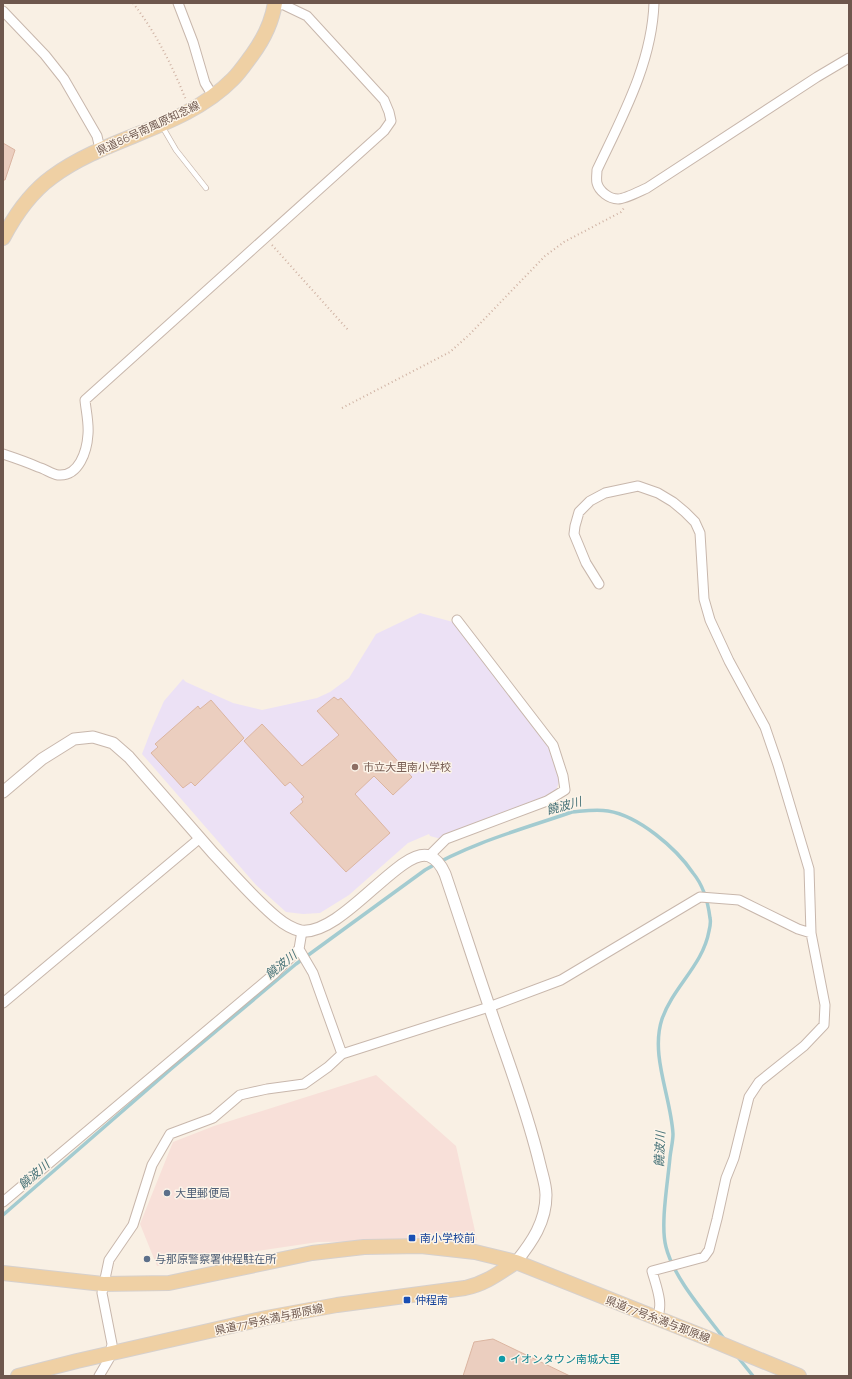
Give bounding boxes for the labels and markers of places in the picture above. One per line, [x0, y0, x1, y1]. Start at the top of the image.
place label: 市立大里南小学校 [363, 761, 451, 774]
marker: 市立大里南小学校 [350, 762, 360, 772]
place label: 大里郵便局 [175, 1187, 230, 1200]
marker: 大里郵便局 [162, 1188, 172, 1198]
place label: 南小学校前 [420, 1232, 475, 1245]
marker: 南小学校前 [407, 1233, 417, 1243]
place label: 与那原警察署仲程駐在所 [155, 1253, 277, 1266]
marker: 与那原警察署仲程駐在所 [142, 1254, 152, 1264]
place label: 仲程南 [415, 1294, 448, 1307]
marker: 仲程南 [402, 1295, 412, 1305]
place label: イオンタウン南城大里 [510, 1353, 620, 1366]
marker: イオンタウン南城大里 [497, 1354, 507, 1364]

